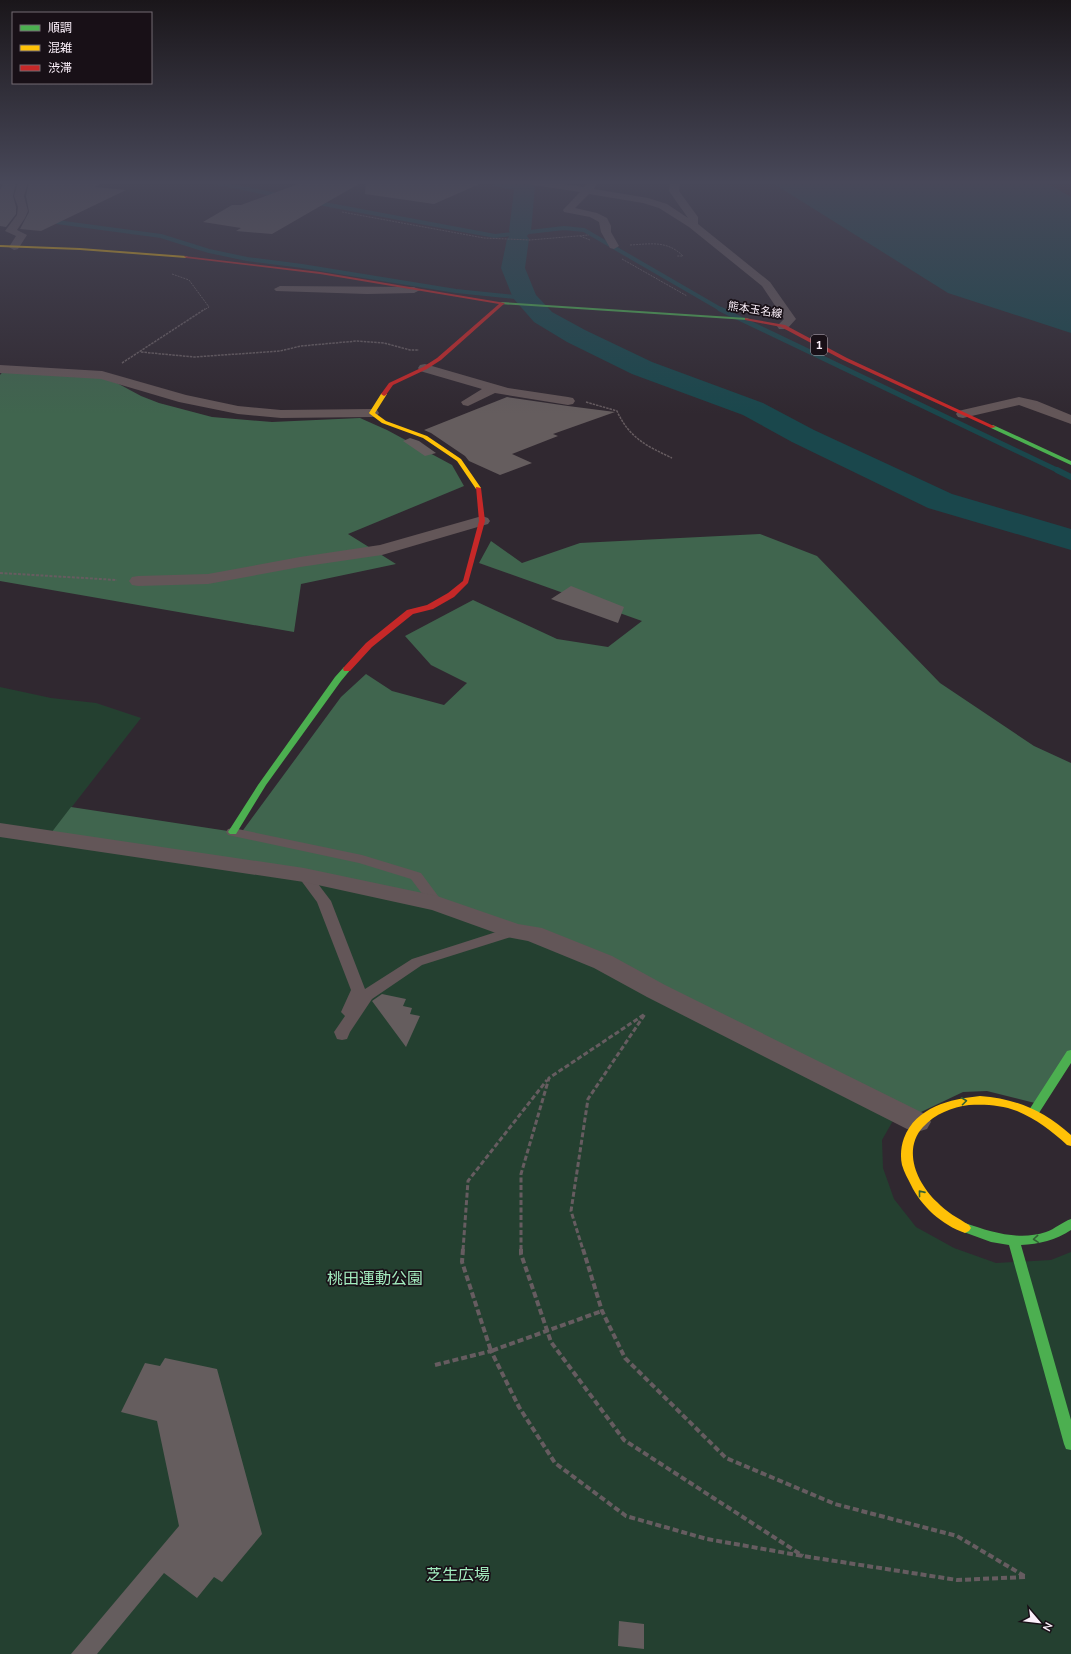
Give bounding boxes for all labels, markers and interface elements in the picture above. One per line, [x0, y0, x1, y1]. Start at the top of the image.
legend [12, 12, 152, 84]
text: 順調 [48, 20, 72, 36]
text: 混雑 [48, 40, 72, 56]
text: 渋滞 [48, 60, 72, 76]
street label: 熊本玉名線 [727, 298, 783, 322]
road number: 1 [811, 335, 827, 355]
one-way arrow [960, 1096, 967, 1105]
one-way arrow [918, 1190, 925, 1197]
one-way arrow [1033, 1234, 1039, 1243]
park label: 桃田運動公園 [327, 1268, 423, 1290]
park label: 芝生広場 [426, 1564, 490, 1586]
north arrow [1019, 1602, 1059, 1642]
text: N [1039, 1619, 1056, 1634]

